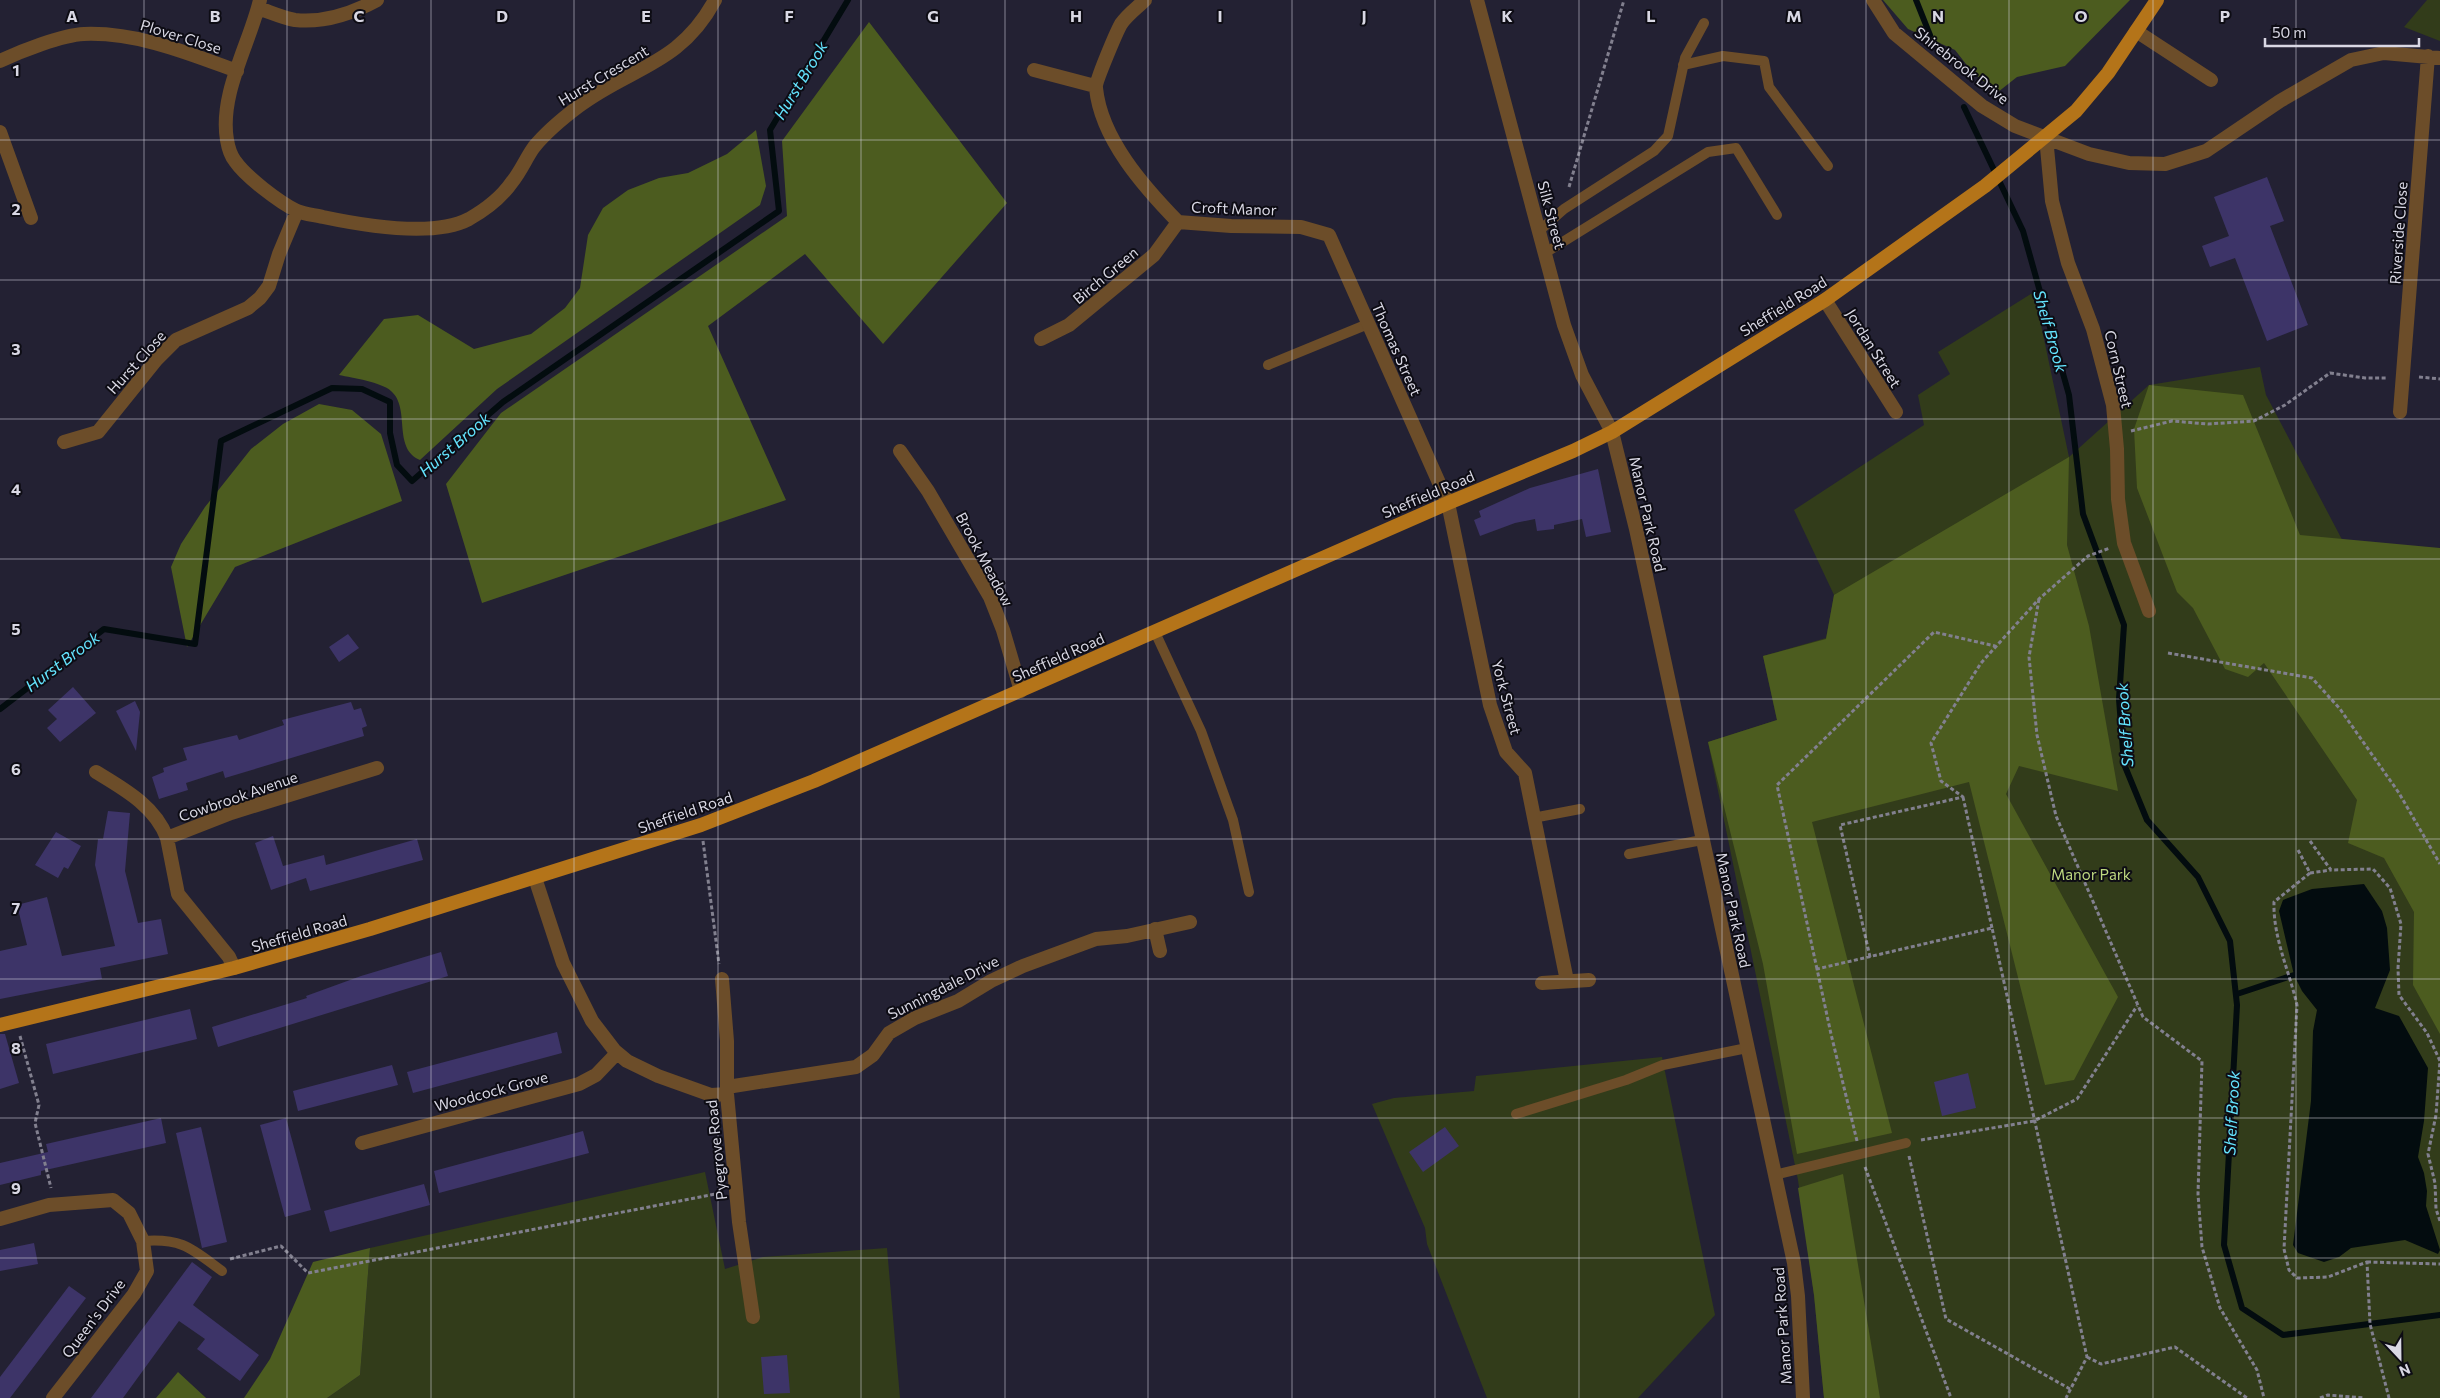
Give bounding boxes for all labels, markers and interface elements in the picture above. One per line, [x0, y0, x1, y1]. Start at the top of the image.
text: A [66, 6, 78, 25]
text: B [210, 6, 221, 25]
text: C [354, 6, 365, 25]
text: D [496, 6, 508, 25]
text: E [641, 6, 651, 25]
text: F [784, 6, 794, 25]
text: G [927, 6, 939, 25]
text: H [1070, 6, 1082, 25]
text: I [1217, 6, 1223, 25]
text: J [1361, 6, 1367, 25]
text: K [1501, 6, 1513, 25]
text: L [1646, 6, 1656, 25]
text: M [1786, 6, 1802, 25]
text: N [1932, 6, 1944, 25]
text: O [2074, 6, 2088, 25]
text: P [2220, 6, 2230, 25]
street label: Plover Close [138, 15, 224, 57]
scale bar [2265, 15, 2419, 47]
street label: Shirebrook Drive [1911, 23, 2013, 107]
text: 50 m [2272, 23, 2306, 41]
water label: Hurst Brook [769, 37, 831, 123]
street label: Hurst Crescent [555, 41, 651, 109]
text: 1 [12, 60, 20, 79]
street label: Silk Street [1534, 179, 1570, 251]
street label: Riverside Close [2385, 181, 2411, 285]
street label: Croft Manor [1191, 198, 1277, 218]
text: 2 [11, 199, 21, 218]
street label: Birch Green [1069, 243, 1141, 307]
street label: Sheffield Road [1736, 272, 1830, 340]
water label: Shelf Brook [2030, 288, 2072, 375]
street label: Thomas Street [1368, 300, 1426, 398]
street label: Jordan Street [1843, 305, 1905, 391]
street label: Hurst Close [103, 327, 169, 397]
street label: Corn Street [2101, 328, 2137, 410]
text: 3 [11, 339, 21, 358]
water label: Hurst Brook [415, 408, 494, 480]
street label: Manor Park Road [1626, 455, 1670, 573]
street label: Sheffield Road [1379, 466, 1477, 522]
text: 4 [11, 479, 21, 498]
street label: Brook Meadow [953, 509, 1017, 609]
text: 5 [11, 619, 21, 638]
water label: Hurst Brook [21, 627, 103, 695]
street label: Sheffield Road [1009, 629, 1107, 685]
street label: York Street [1488, 658, 1526, 736]
water label: Shelf Brook [2112, 682, 2136, 768]
text: 6 [11, 759, 21, 778]
street label: Cowbrook Avenue [176, 767, 300, 825]
street label: Sheffield Road [635, 787, 735, 837]
street label: Manor Park Road [1713, 851, 1755, 969]
park label: Manor Park [2051, 865, 2131, 883]
text: 7 [12, 898, 21, 917]
street label: Sheffield Road [249, 911, 349, 955]
street label: Sunningdale Drive [884, 951, 1002, 1023]
text: 8 [11, 1038, 21, 1057]
street label: Woodcock Grove [432, 1067, 550, 1115]
water label: Shelf Brook [2219, 1070, 2243, 1156]
street label: Pyegrove Road [702, 1099, 730, 1201]
text: 9 [11, 1178, 21, 1197]
street label: Manor Park Road [1769, 1267, 1795, 1385]
street label: Queen's Drive [58, 1275, 129, 1361]
north arrow [2375, 1333, 2425, 1383]
text: N [2397, 1361, 2413, 1380]

